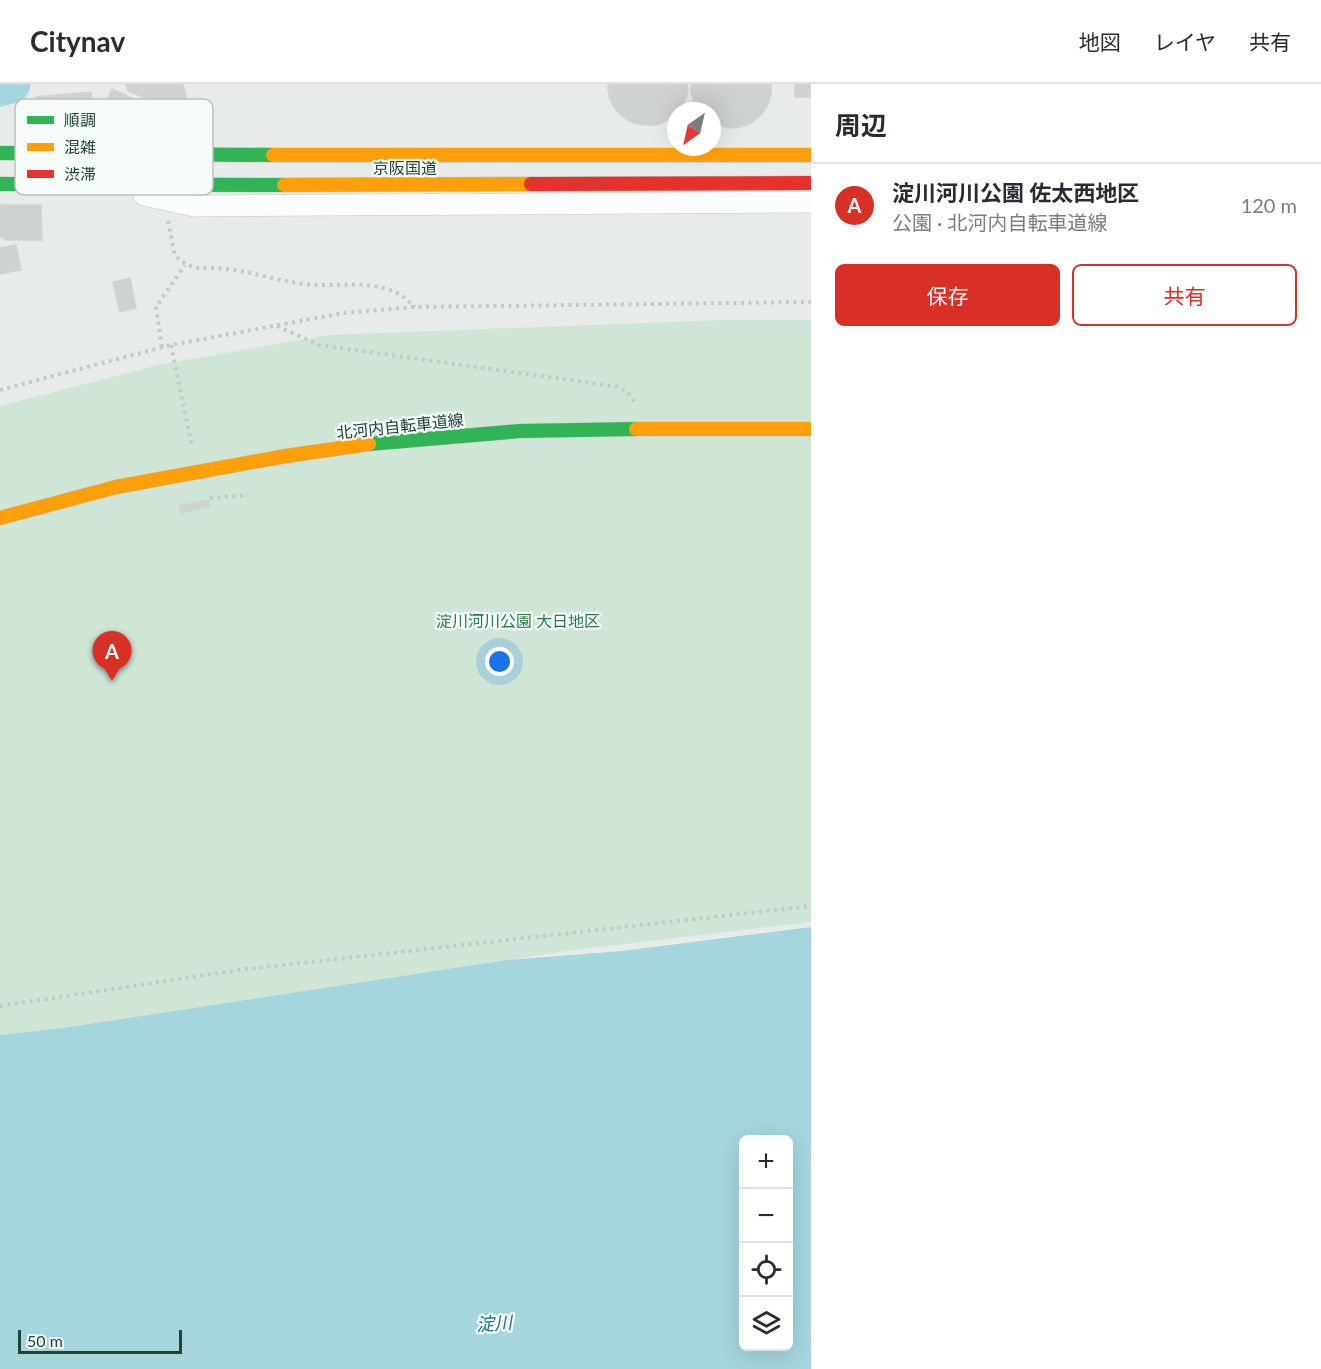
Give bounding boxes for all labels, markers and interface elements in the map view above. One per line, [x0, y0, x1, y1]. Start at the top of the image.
text: Citynav [30, 24, 125, 58]
text: 地図 [1079, 29, 1121, 54]
text: レイヤ [1154, 29, 1216, 54]
text: 共有 [1249, 29, 1291, 54]
legend [15, 99, 213, 195]
north arrow [667, 102, 721, 156]
text: 周辺 [835, 109, 887, 141]
text: 順調 [64, 110, 96, 129]
text: 混雑 [64, 137, 96, 156]
street label: 京阪国道 [373, 158, 437, 177]
text: 渋滞 [64, 164, 96, 183]
text: 淀川河川公園 佐太西地区 [892, 179, 1139, 206]
text: A [848, 193, 861, 217]
text: 120 m [1241, 193, 1297, 217]
text: 公園 · 北河内自転車道線 [892, 210, 1107, 234]
button: 保存 [835, 264, 1060, 326]
button: 共有 [1072, 264, 1297, 326]
street label: 北河内自転車道線 [335, 409, 465, 442]
park label: 淀川河川公園 大日地区 [436, 611, 600, 630]
pin: A [92, 632, 132, 681]
your location [485, 647, 514, 676]
map controls [739, 1135, 793, 1351]
button: + [739, 1135, 793, 1189]
button: − [739, 1189, 793, 1243]
button: locate [739, 1243, 793, 1297]
button: layers [739, 1297, 793, 1351]
water label: 淀川 [475, 1311, 515, 1335]
scale bar [18, 1327, 182, 1354]
text: 50 m [27, 1331, 63, 1350]

